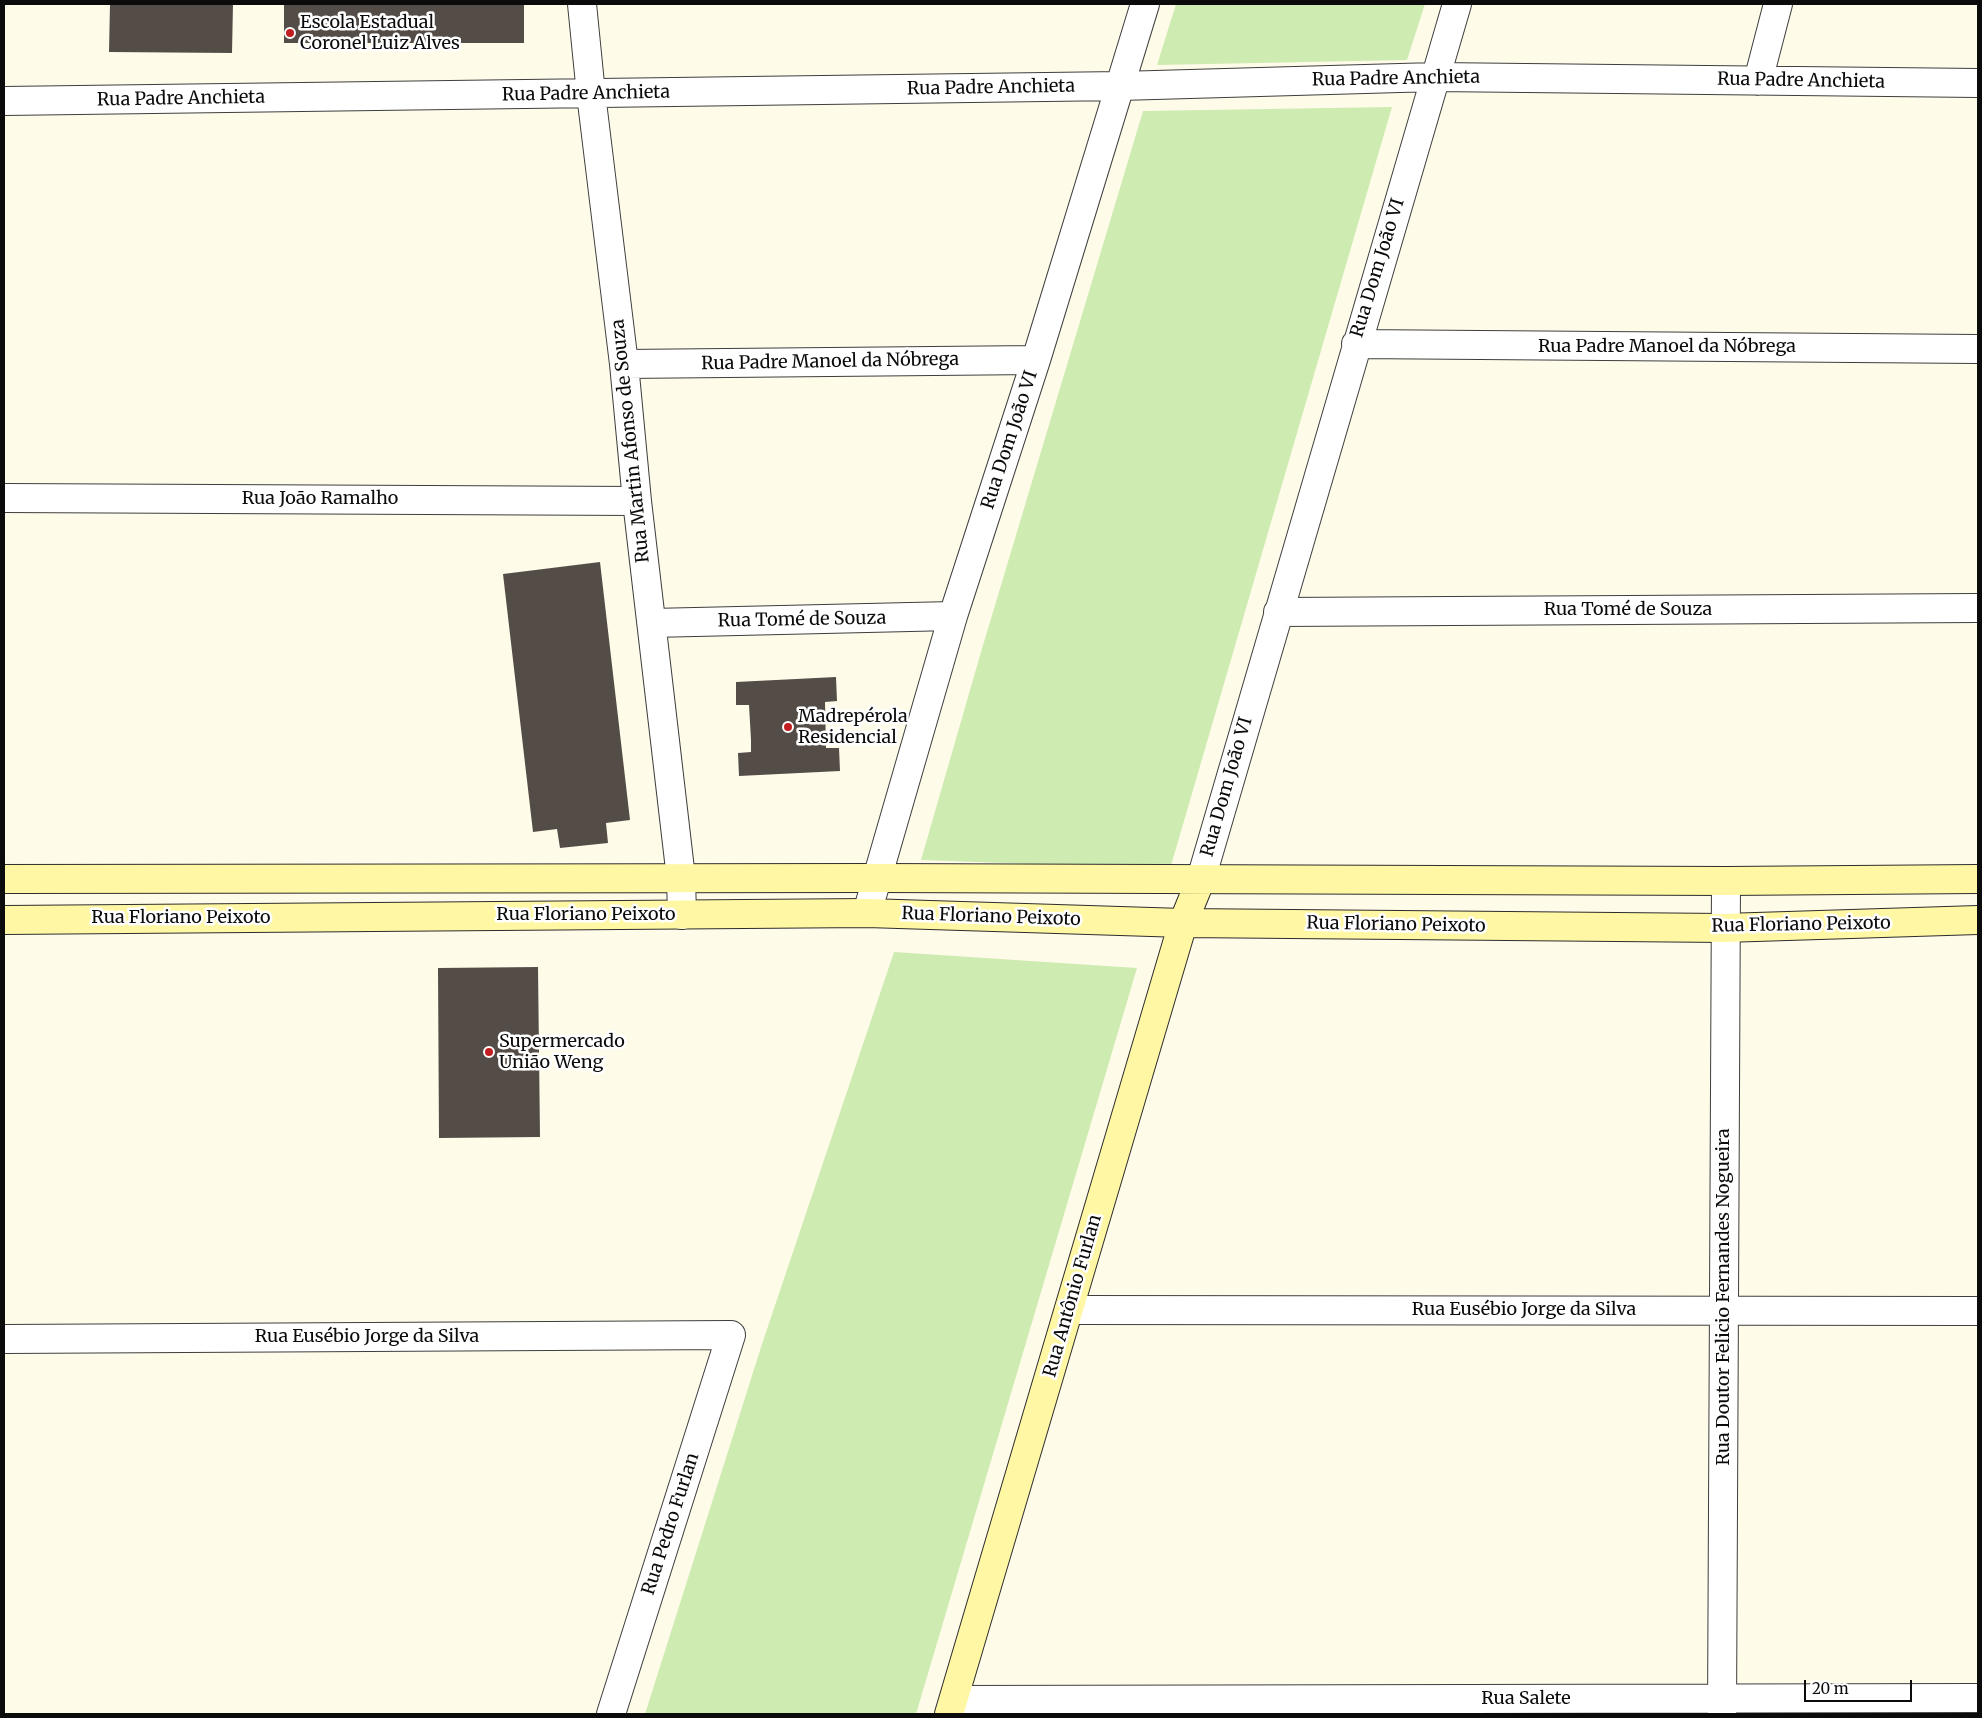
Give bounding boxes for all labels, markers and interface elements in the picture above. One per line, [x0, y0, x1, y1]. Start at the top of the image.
place label: Escola Estadual Coronel Luiz Alves [300, 12, 460, 54]
marker: Escola Estadual Coronel Luiz Alves [284, 27, 296, 39]
street label: Rua Padre Anchieta [1312, 67, 1480, 91]
street label: Rua Padre Anchieta [1717, 69, 1885, 93]
street label: Rua Padre Anchieta [907, 76, 1075, 100]
street label: Rua Padre Anchieta [502, 82, 670, 106]
street label: Rua Padre Anchieta [97, 87, 265, 111]
street label: Rua Dom João VI [1347, 196, 1409, 340]
street label: Rua Martin Afonso de Souza [607, 318, 655, 564]
street label: Rua Padre Manoel da Nóbrega [1538, 336, 1796, 358]
street label: Rua Padre Manoel da Nóbrega [701, 349, 959, 375]
street label: Rua Dom João VI [977, 368, 1043, 512]
street label: Rua João Ramalho [242, 488, 398, 510]
street label: Rua Tomé de Souza [1544, 599, 1712, 621]
street label: Rua Tomé de Souza [718, 608, 886, 632]
place label: Madrepérola Residencial [798, 706, 908, 749]
street label: Rua Dom João VI [1197, 715, 1257, 859]
marker: Madrepérola Residencial [782, 721, 794, 733]
street label: Rua Floriano Peixoto [901, 903, 1081, 931]
street label: Rua Floriano Peixoto [496, 904, 676, 926]
street label: Rua Floriano Peixoto [91, 907, 271, 929]
street label: Rua Floriano Peixoto [1306, 913, 1486, 937]
street label: Rua Floriano Peixoto [1711, 913, 1891, 937]
place label: Supermercado União Weng [499, 1031, 625, 1074]
marker: Supermercado União Weng [483, 1046, 495, 1058]
street label: Rua Doutor Felicio Fernandes Nogueira [1713, 1128, 1735, 1466]
street label: Rua Antônio Furlan [1039, 1212, 1107, 1380]
street label: Rua Eusébio Jorge da Silva [1412, 1299, 1636, 1321]
street label: Rua Eusébio Jorge da Silva [255, 1326, 479, 1348]
street label: Rua Pedro Furlan [638, 1450, 704, 1598]
scale bar [1807, 1670, 1914, 1702]
text: 20 m [1812, 1679, 1849, 1698]
street label: Rua Salete [1481, 1688, 1571, 1710]

